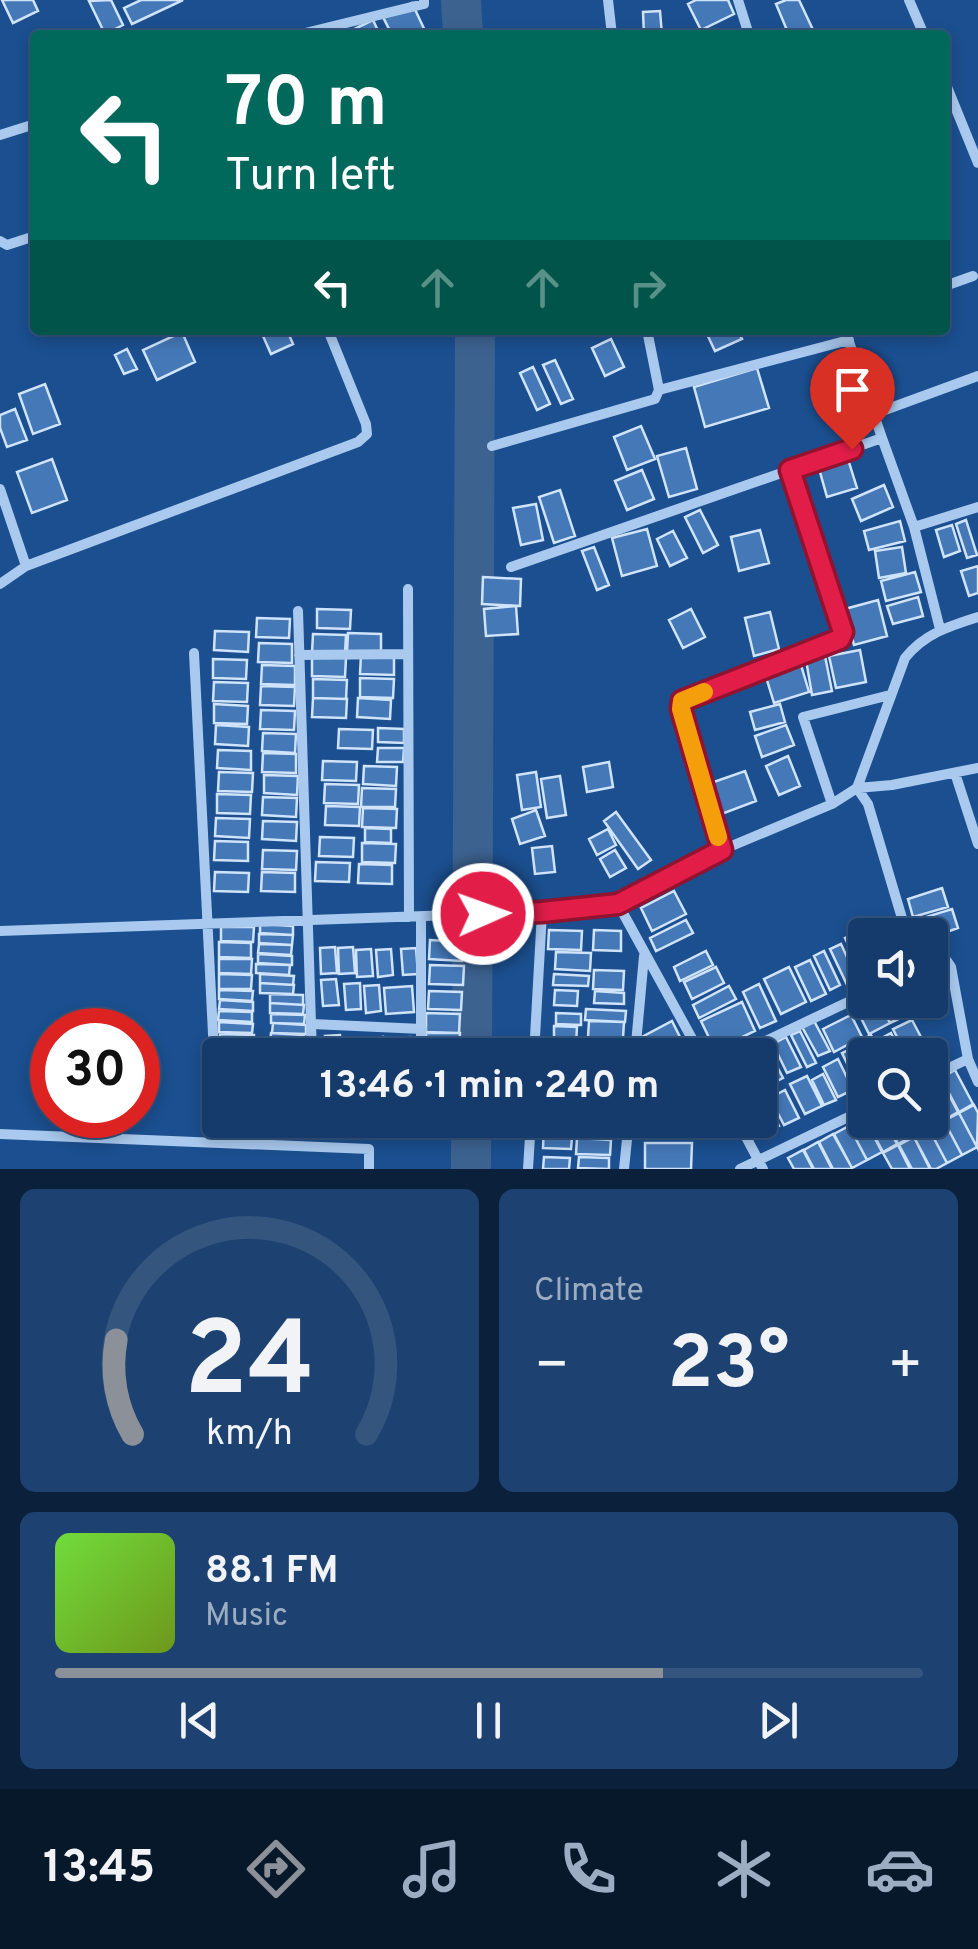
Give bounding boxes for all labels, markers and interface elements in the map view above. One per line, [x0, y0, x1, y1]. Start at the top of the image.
text: 70 m [225, 62, 388, 151]
icon: left [60, 70, 190, 200]
text: Turn left [225, 149, 396, 206]
icon: left [305, 260, 360, 315]
icon: ahead [410, 260, 465, 315]
icon: ahead [515, 260, 570, 315]
icon: right [620, 260, 675, 315]
pin [810, 347, 895, 450]
icon: arrive [825, 362, 880, 417]
position arrow [431, 862, 535, 966]
map controls [848, 918, 948, 1138]
button: sound [848, 918, 948, 1018]
speed limit sign: 30 [30, 1008, 160, 1138]
button: search [848, 1038, 948, 1138]
text: 13:46 · 1 min · 240 m [320, 1063, 659, 1112]
text: Climate [534, 1272, 644, 1312]
text: 24 [184, 1300, 315, 1432]
text: 23° [667, 1320, 790, 1415]
text: − [534, 1333, 569, 1403]
text: + [888, 1333, 923, 1403]
text: km/h [206, 1412, 293, 1458]
text: 88.1 FM [205, 1548, 338, 1597]
text: Music [205, 1597, 288, 1637]
icon: previous [172, 1693, 227, 1748]
icon: pause [461, 1693, 516, 1748]
icon: next [751, 1693, 806, 1748]
icon: directions [241, 1834, 311, 1904]
icon: music [397, 1834, 467, 1904]
icon: phone [553, 1834, 623, 1904]
icon: climate [709, 1834, 779, 1904]
icon: car [865, 1834, 935, 1904]
text: 13:45 [43, 1841, 155, 1898]

